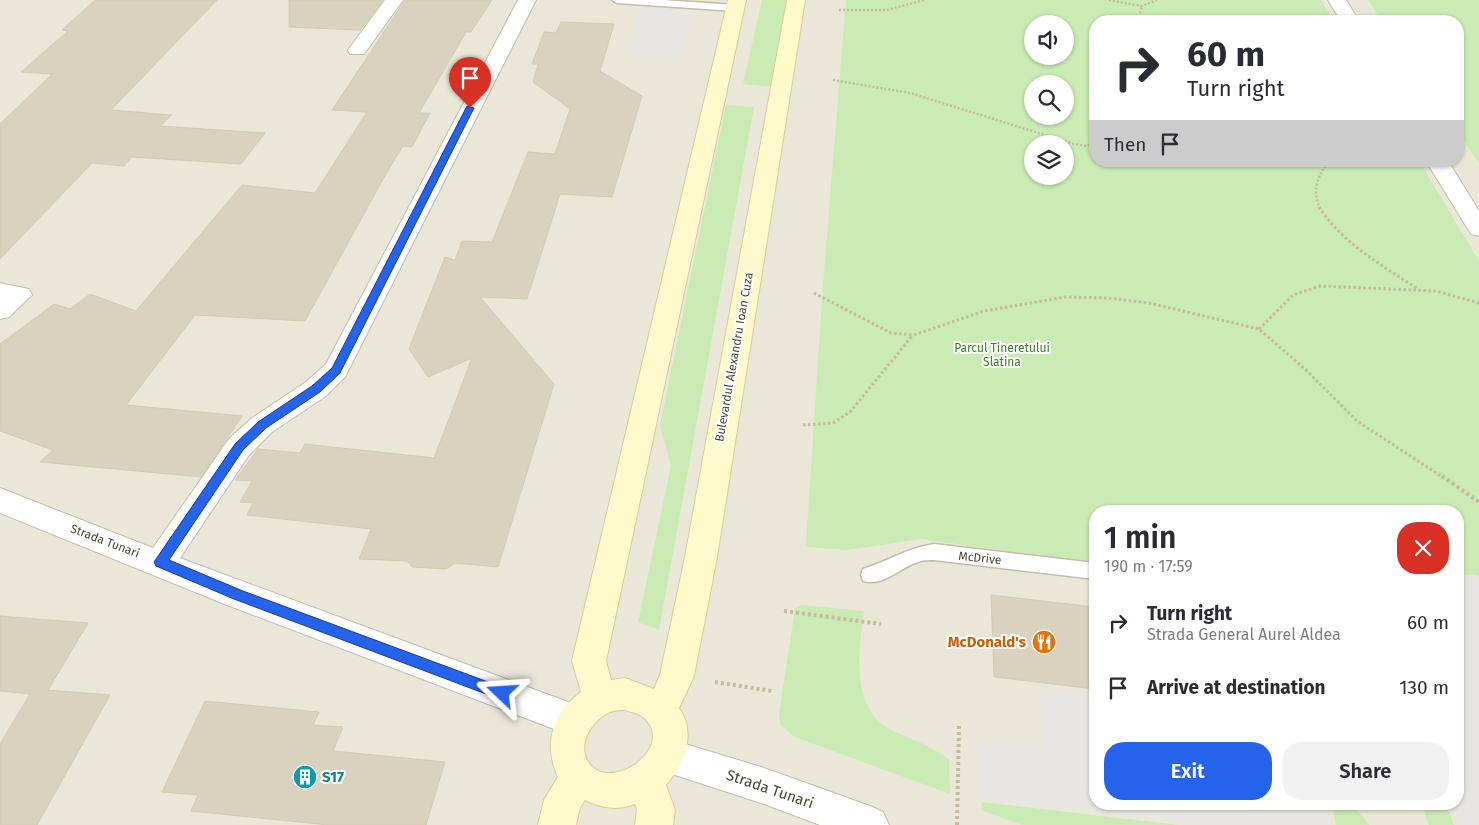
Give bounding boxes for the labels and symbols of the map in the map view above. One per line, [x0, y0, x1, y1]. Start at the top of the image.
pin [449, 57, 491, 108]
street label: Bulevardul Alexandru Ioan Cuza [712, 271, 756, 443]
park label: Parcul Tineretului Slatina [954, 341, 1050, 369]
street label: Strada Tunari [69, 521, 141, 561]
street label: McDrive [958, 549, 1002, 567]
restaurant icon: McDonald's [1031, 629, 1057, 655]
place label: McDonald's [948, 633, 1026, 651]
position arrow [475, 666, 527, 718]
building icon: S17 [292, 764, 318, 790]
street label: Strada Tunari [724, 766, 816, 812]
place label: S17 [322, 768, 344, 786]

